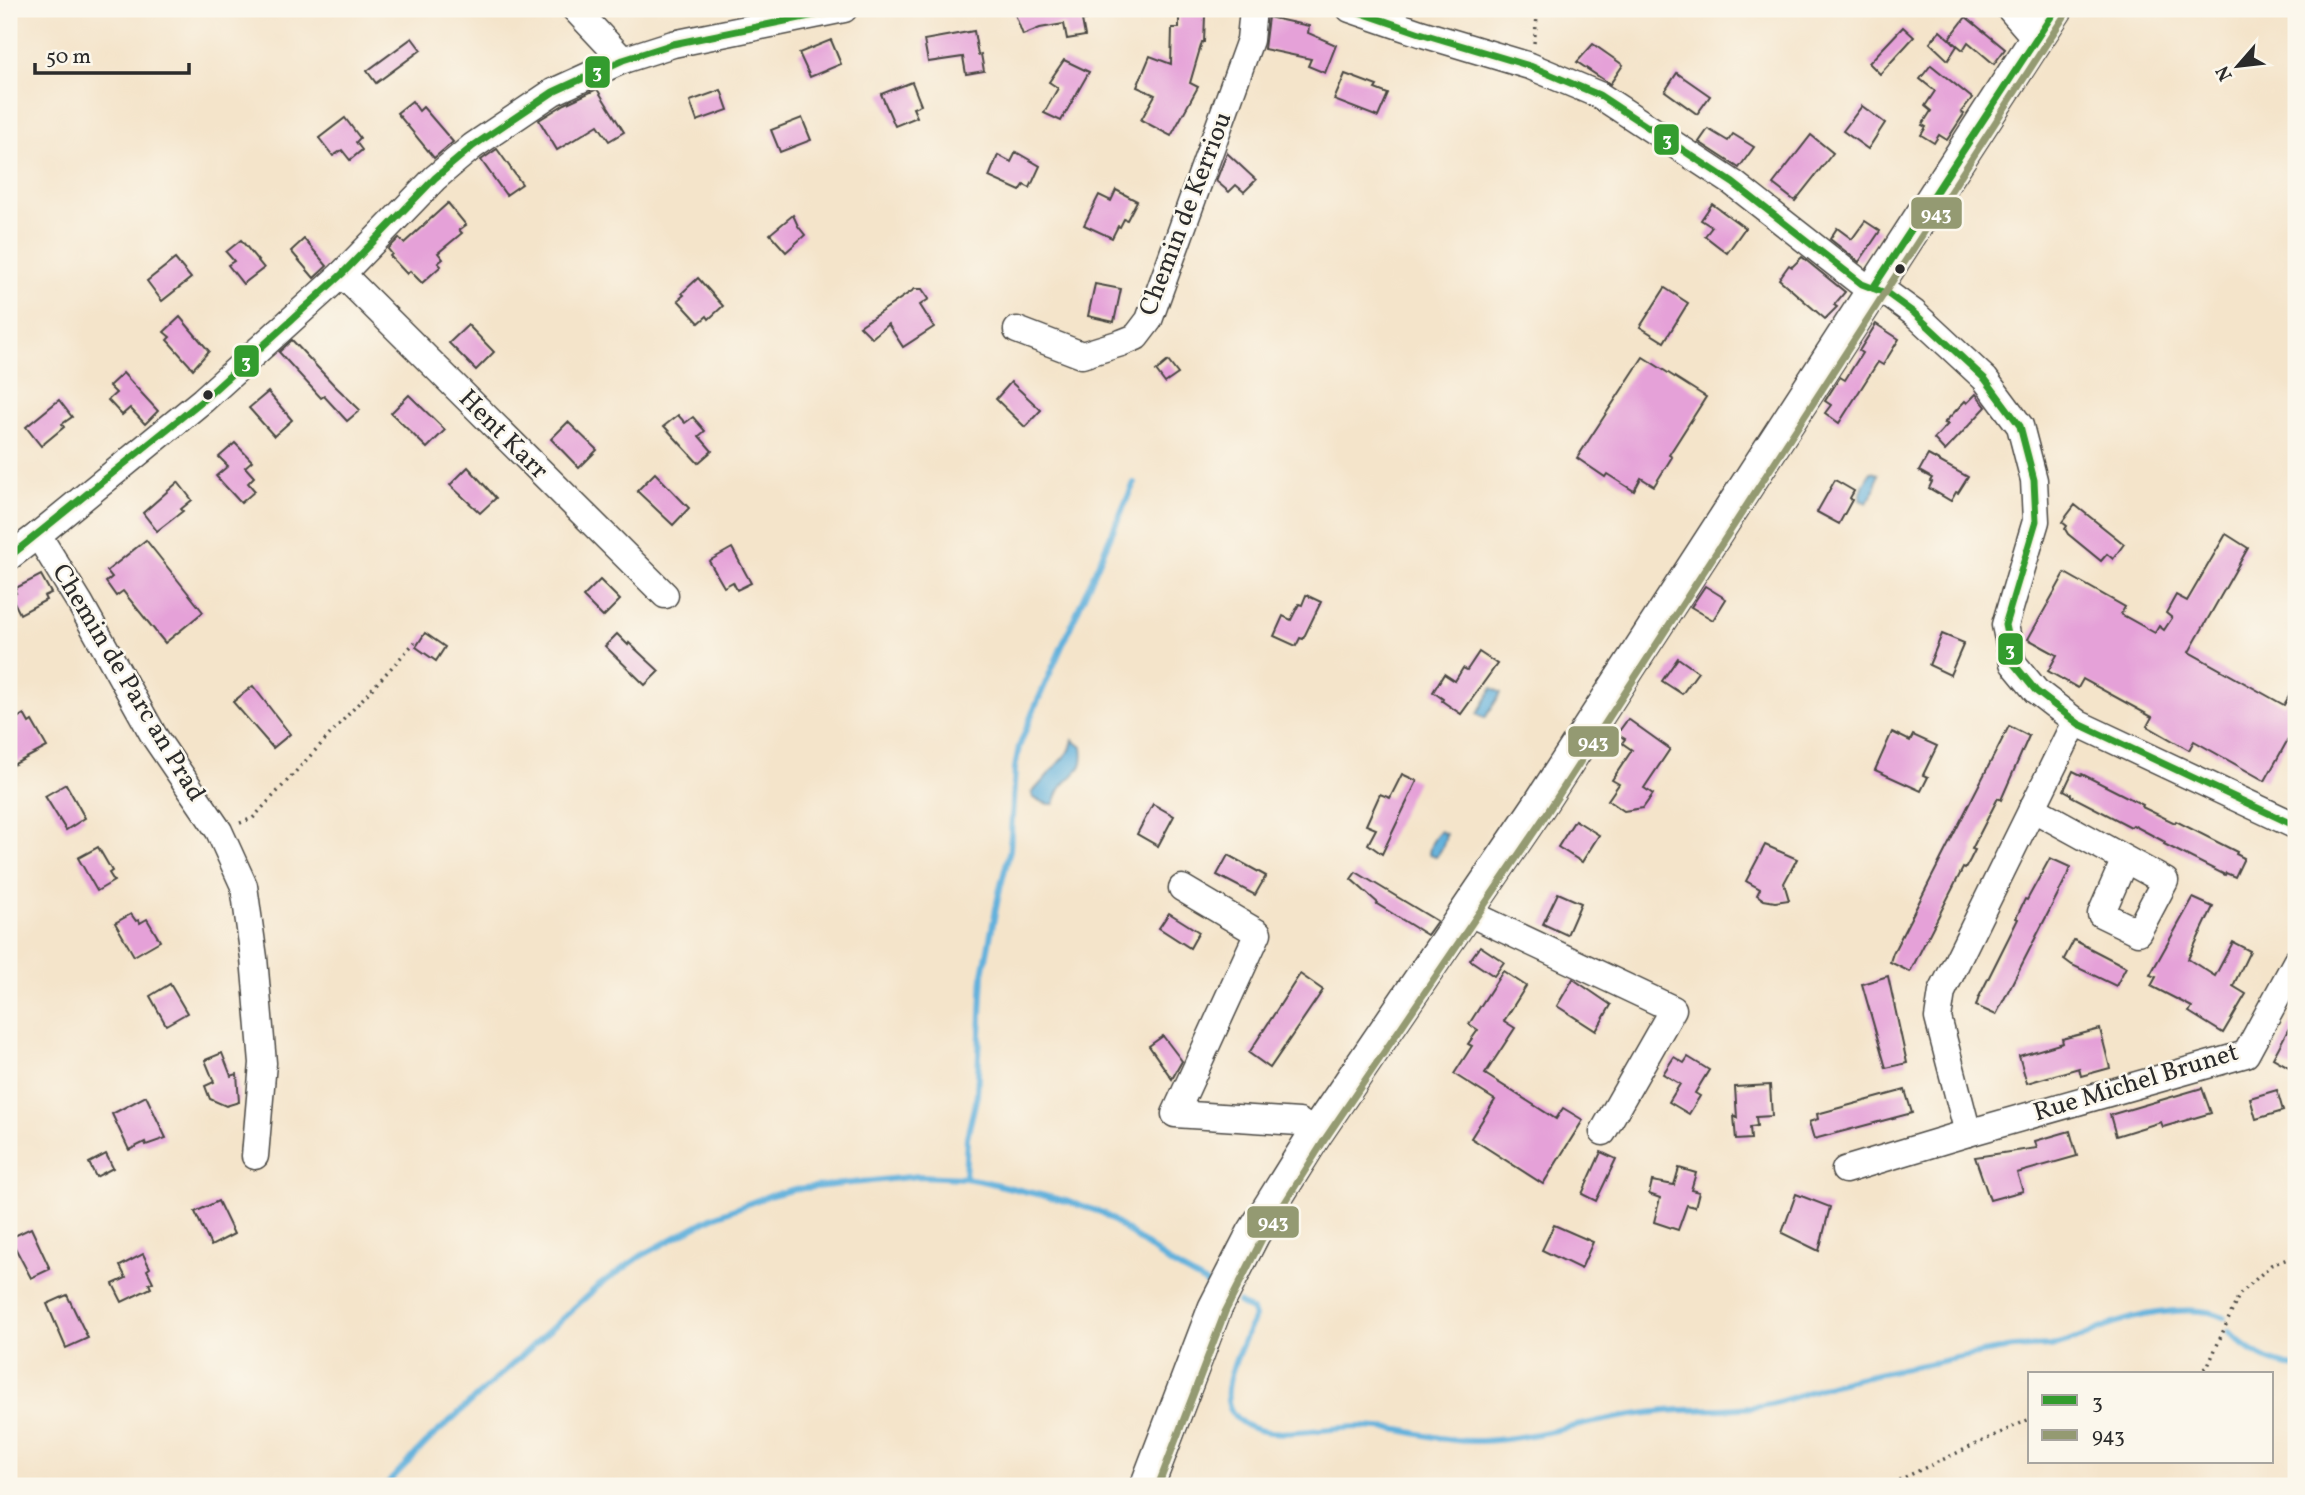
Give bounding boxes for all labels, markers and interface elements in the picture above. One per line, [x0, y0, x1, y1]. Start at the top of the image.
scale bar [35, 32, 189, 76]
north arrow [2204, 32, 2274, 102]
text: 50 m [46, 43, 91, 72]
line badge: 3 [584, 55, 611, 89]
text: 3 [592, 60, 602, 86]
text: N [2210, 61, 2239, 85]
street label: Chemin de Kerriou [1131, 107, 1241, 321]
line badge: 3 [1653, 123, 1680, 156]
text: 3 [1662, 128, 1672, 154]
line badge: 943 [1910, 196, 1963, 230]
text: 943 [1921, 202, 1951, 228]
unlabelled marker [1893, 262, 1907, 276]
line badge: 3 [233, 344, 260, 378]
text: 3 [241, 350, 251, 376]
street label: Hent Karr [450, 382, 556, 488]
unlabelled marker [201, 388, 215, 402]
street label: Chemin de Parc an Prad [43, 557, 213, 809]
line badge: 3 [1997, 632, 2024, 666]
text: 3 [2005, 638, 2015, 664]
line badge: 943 [1567, 725, 1620, 758]
text: 943 [1578, 730, 1608, 756]
street label: Rue Michel Brunet [2029, 1035, 2243, 1131]
line badge: 943 [1246, 1205, 1300, 1239]
text: 943 [1258, 1210, 1288, 1236]
legend [2028, 1372, 2274, 1464]
text: 3 [2092, 1388, 2103, 1417]
text: 943 [2092, 1422, 2125, 1451]

